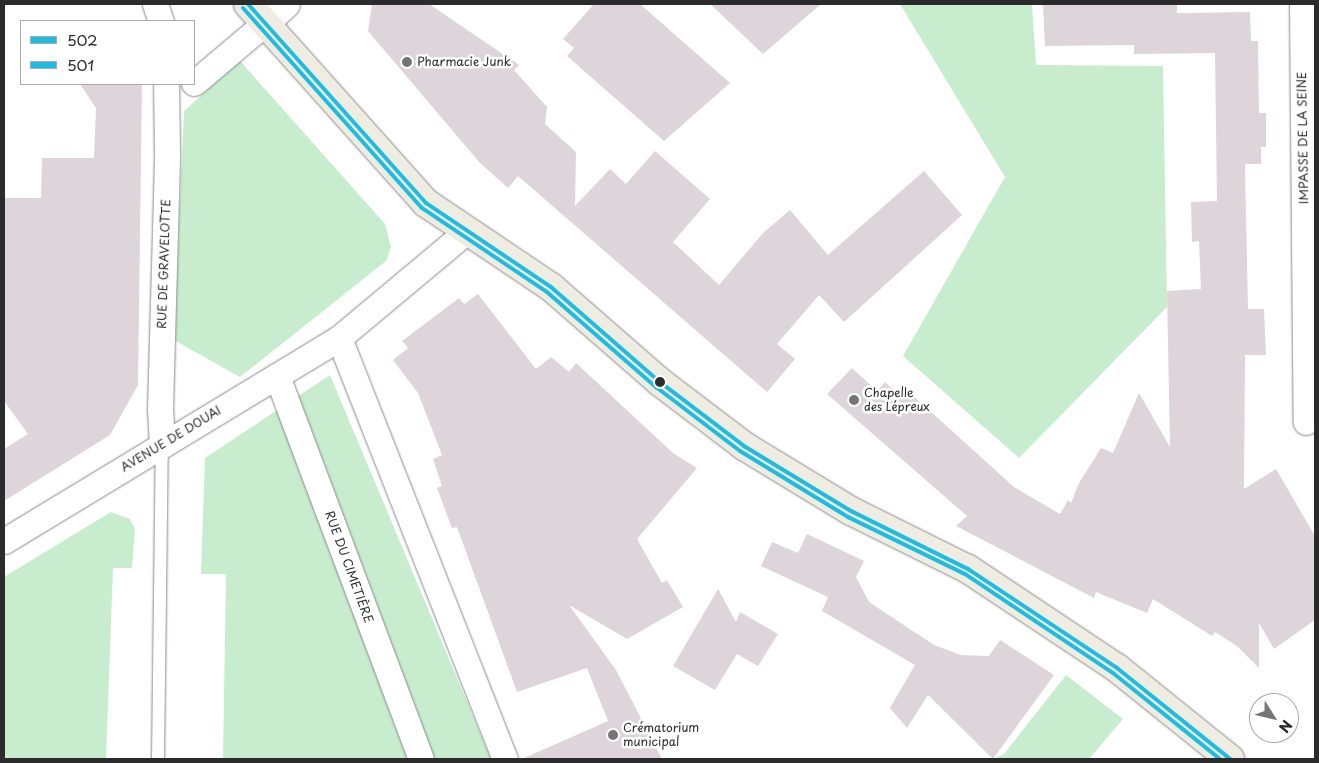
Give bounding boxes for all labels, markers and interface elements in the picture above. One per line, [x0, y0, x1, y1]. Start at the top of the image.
legend [20, 20, 195, 85]
text: 502 [67, 28, 98, 51]
text: 501 [67, 53, 94, 76]
place label: Pharmacie Junk [417, 55, 512, 69]
marker: Pharmacie Junk [401, 56, 413, 68]
street label: IMPASSE DE LA SEINE [1295, 71, 1311, 205]
street label: RUE DE GRAVELOTTE [155, 198, 173, 330]
unlabelled marker [655, 377, 665, 387]
place label: Chapelle des Lépreux [864, 386, 931, 414]
marker: Chapelle des Lépreux [848, 394, 860, 406]
street label: AVENUE DE DOUAI [118, 403, 224, 475]
street label: RUE DU CIMETIÈRE [322, 509, 376, 625]
north arrow [1249, 693, 1299, 743]
text: N [1274, 716, 1297, 737]
place label: Crématorium municipal [623, 721, 699, 749]
marker: Crématorium municipal [607, 729, 619, 741]

